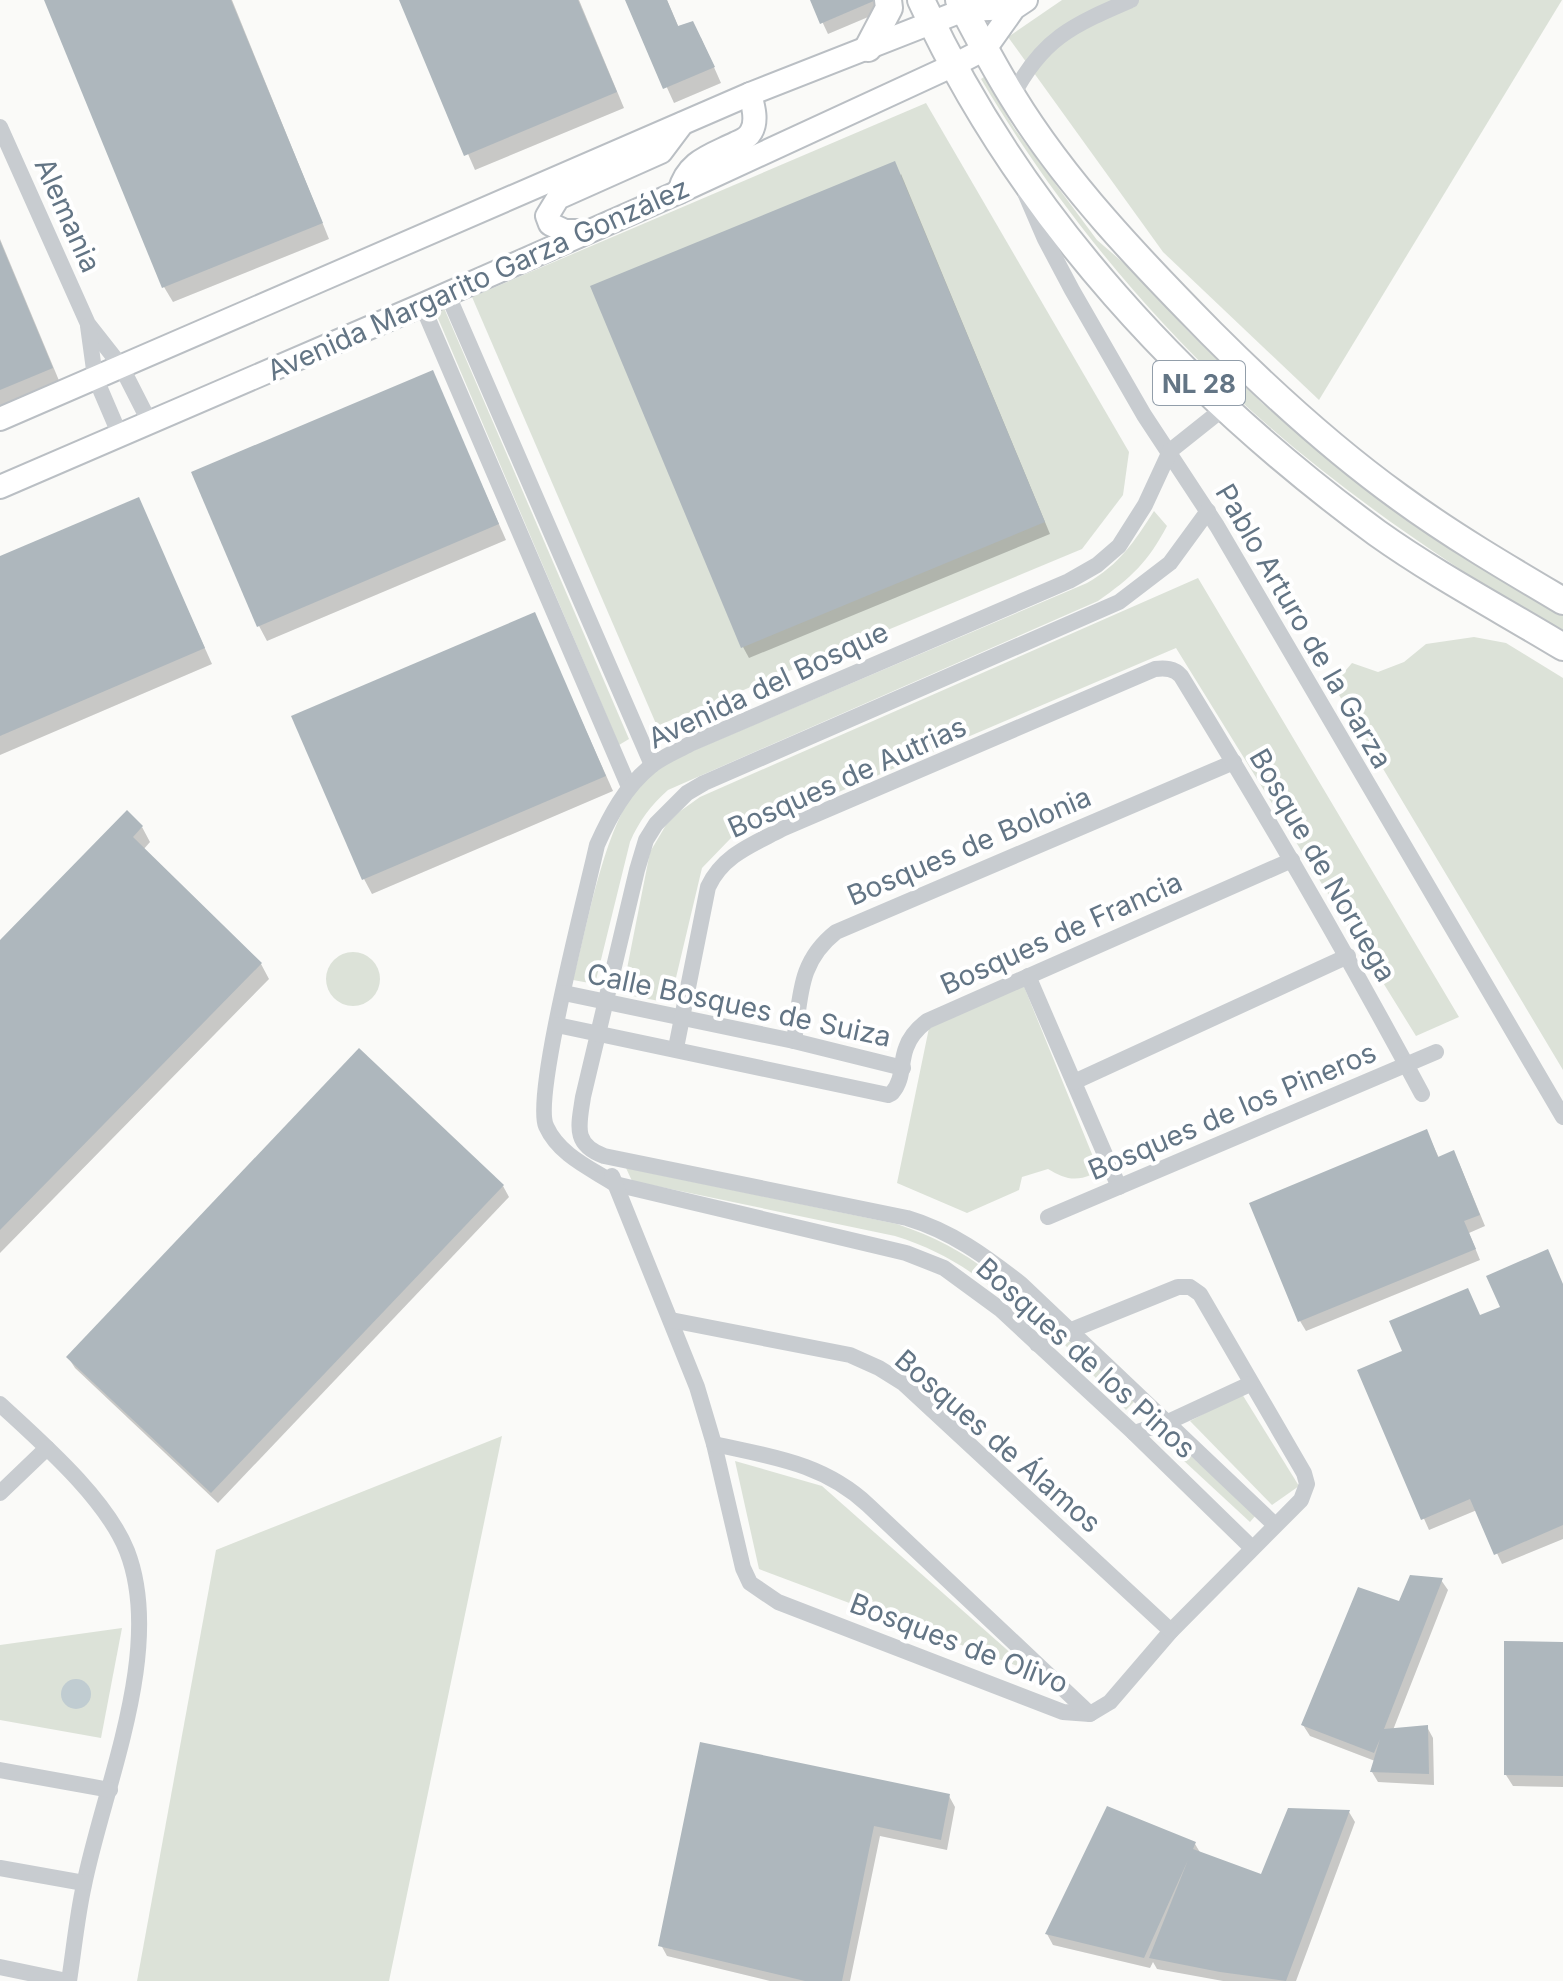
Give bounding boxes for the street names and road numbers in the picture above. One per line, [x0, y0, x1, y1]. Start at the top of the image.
street label: Alemania [28, 152, 108, 278]
street label: Avenida Margarito Garza González [262, 170, 694, 388]
road number: NL 28 [1153, 361, 1245, 405]
street label: Pablo Arturo de la Garza [1209, 478, 1399, 774]
street label: Avenida del Bosque [643, 614, 893, 756]
street label: Bosques de Autrias [723, 709, 971, 845]
street label: Bosque de Noruega [1242, 742, 1404, 988]
street label: Bosques de Bolonia [842, 779, 1096, 913]
street label: Bosques de Francia [935, 864, 1187, 1002]
street label: Calle Bosques de Suiza [584, 956, 894, 1054]
street label: Bosques de los Pineros [1083, 1035, 1381, 1187]
street label: Bosques de los Pinos [969, 1251, 1203, 1465]
street label: Bosques de Álamos [888, 1342, 1109, 1540]
street label: Bosques de Olivo [845, 1586, 1073, 1700]

